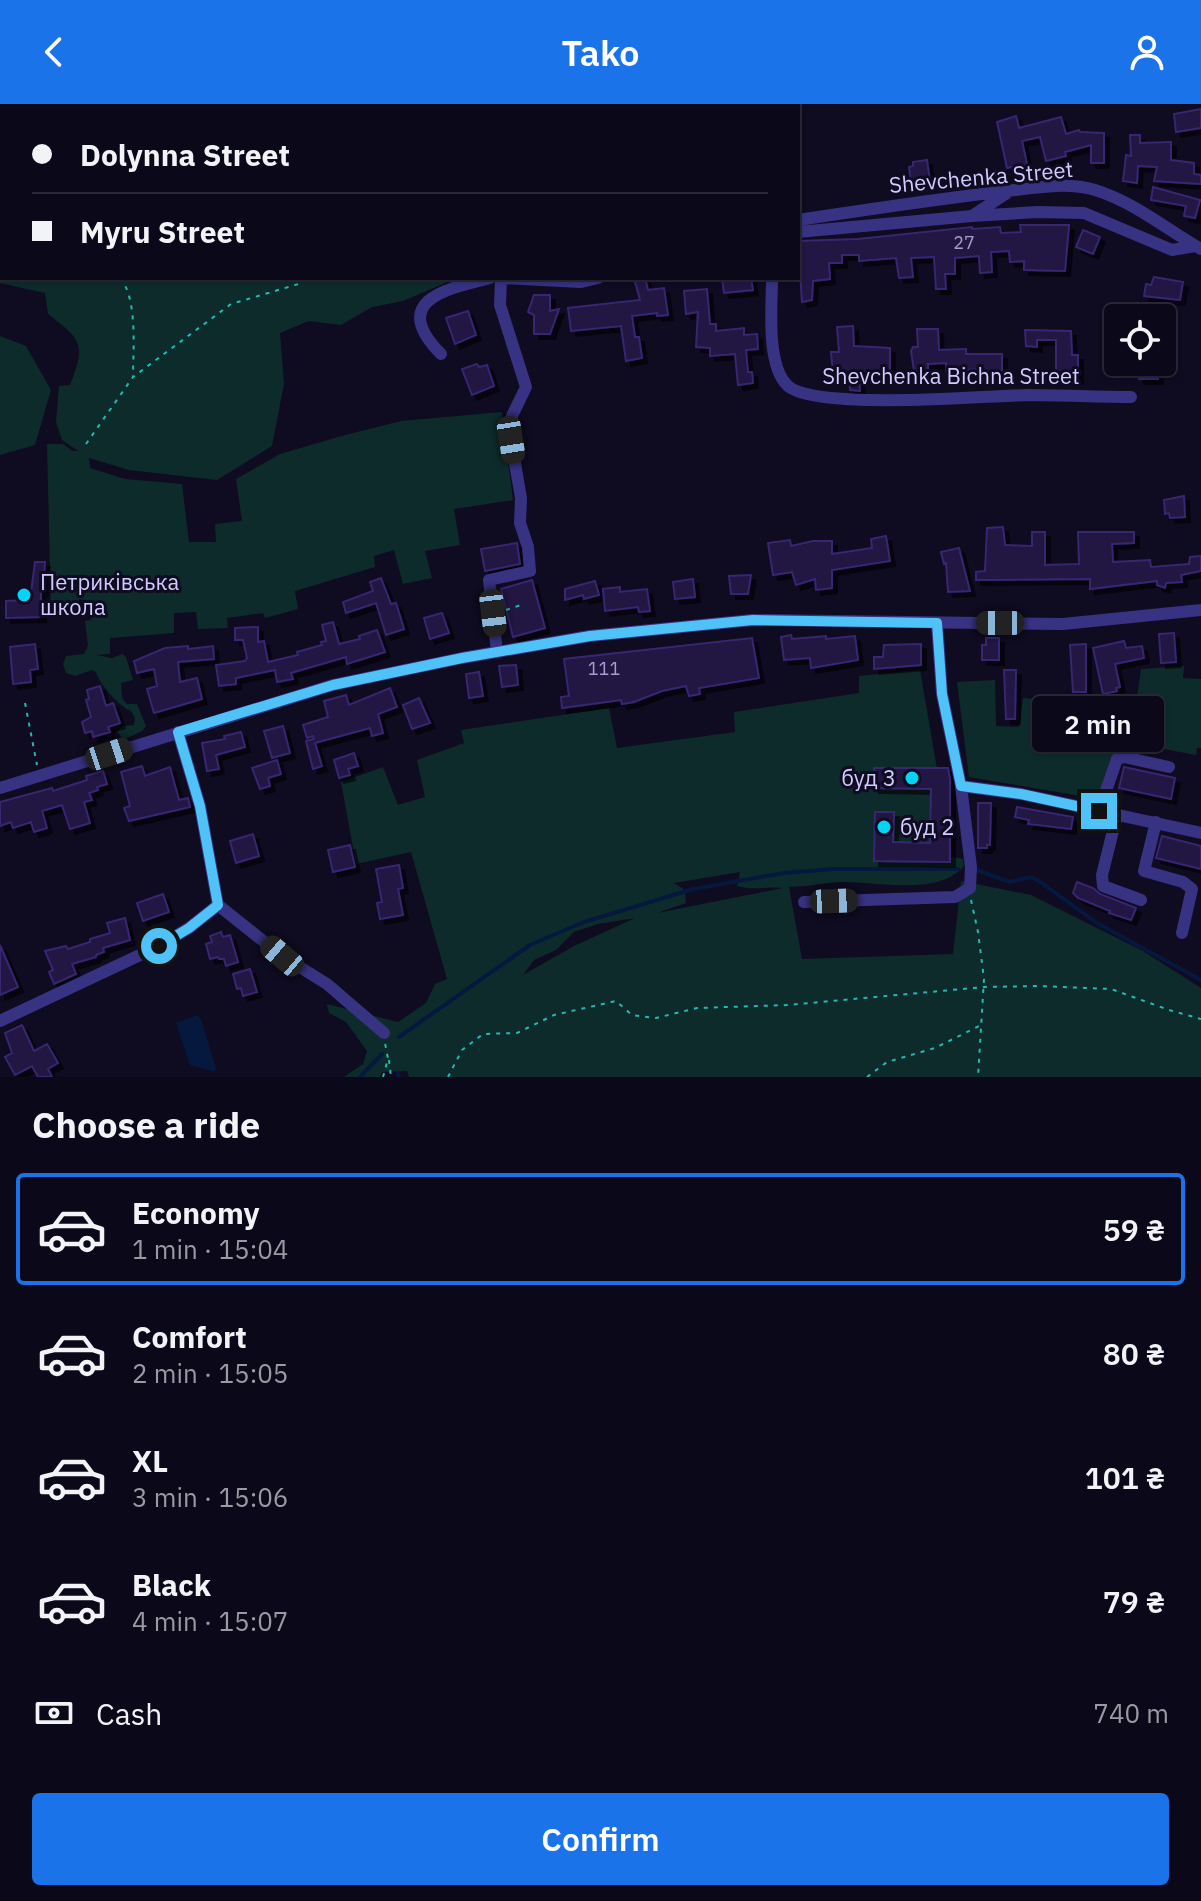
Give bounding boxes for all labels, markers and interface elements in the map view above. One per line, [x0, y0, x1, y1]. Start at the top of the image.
text: Tako [561, 29, 640, 76]
icon: back [32, 30, 76, 74]
icon: person [1125, 30, 1169, 74]
text: Dolynna Street [80, 135, 290, 174]
street label: Shevchenka Street [888, 154, 1074, 199]
text: Myru Street [80, 212, 245, 251]
house number: 27 [953, 231, 975, 254]
map controls [1104, 304, 1176, 376]
button: locate [1104, 304, 1176, 376]
street label: Shevchenka Bichna Street [822, 361, 1080, 390]
car [495, 414, 527, 466]
place label: Петриківська школа [40, 567, 179, 621]
marker: Петриківська школа [15, 586, 33, 604]
car [478, 588, 508, 638]
car [976, 611, 1024, 635]
house number: 111 [588, 657, 620, 680]
callout: 2 min [1033, 695, 1165, 751]
text: 2 min [1064, 707, 1132, 741]
car [82, 735, 136, 773]
place label: буд 3 [842, 763, 896, 792]
marker: буд 3 [903, 769, 921, 787]
route end [1081, 793, 1117, 829]
place label: буд 2 [900, 812, 954, 841]
marker: буд 2 [875, 818, 893, 836]
car [810, 888, 858, 914]
route start [141, 928, 177, 964]
car [256, 931, 308, 981]
text: Choose a ride [32, 1101, 260, 1148]
icon: car [36, 1193, 108, 1265]
text: Economy [132, 1193, 260, 1232]
text: 59 ₴ [1103, 1210, 1165, 1249]
text: 1 min · 15:04 [132, 1232, 288, 1266]
icon: car [36, 1317, 108, 1389]
text: Comfort [132, 1317, 247, 1356]
text: 80 ₴ [1103, 1334, 1165, 1373]
text: 2 min · 15:05 [132, 1356, 288, 1390]
icon: car [36, 1441, 108, 1513]
text: XL [132, 1441, 168, 1480]
text: 101 ₴ [1085, 1458, 1165, 1497]
text: 3 min · 15:06 [132, 1480, 288, 1514]
icon: car [36, 1565, 108, 1637]
text: Black [132, 1565, 211, 1604]
text: 79 ₴ [1103, 1582, 1165, 1621]
text: 4 min · 15:07 [132, 1604, 288, 1638]
icon: cash [32, 1691, 76, 1735]
text: Cash [96, 1694, 162, 1733]
text: 740 m [1093, 1696, 1169, 1730]
button: Confirm [32, 1793, 1169, 1885]

